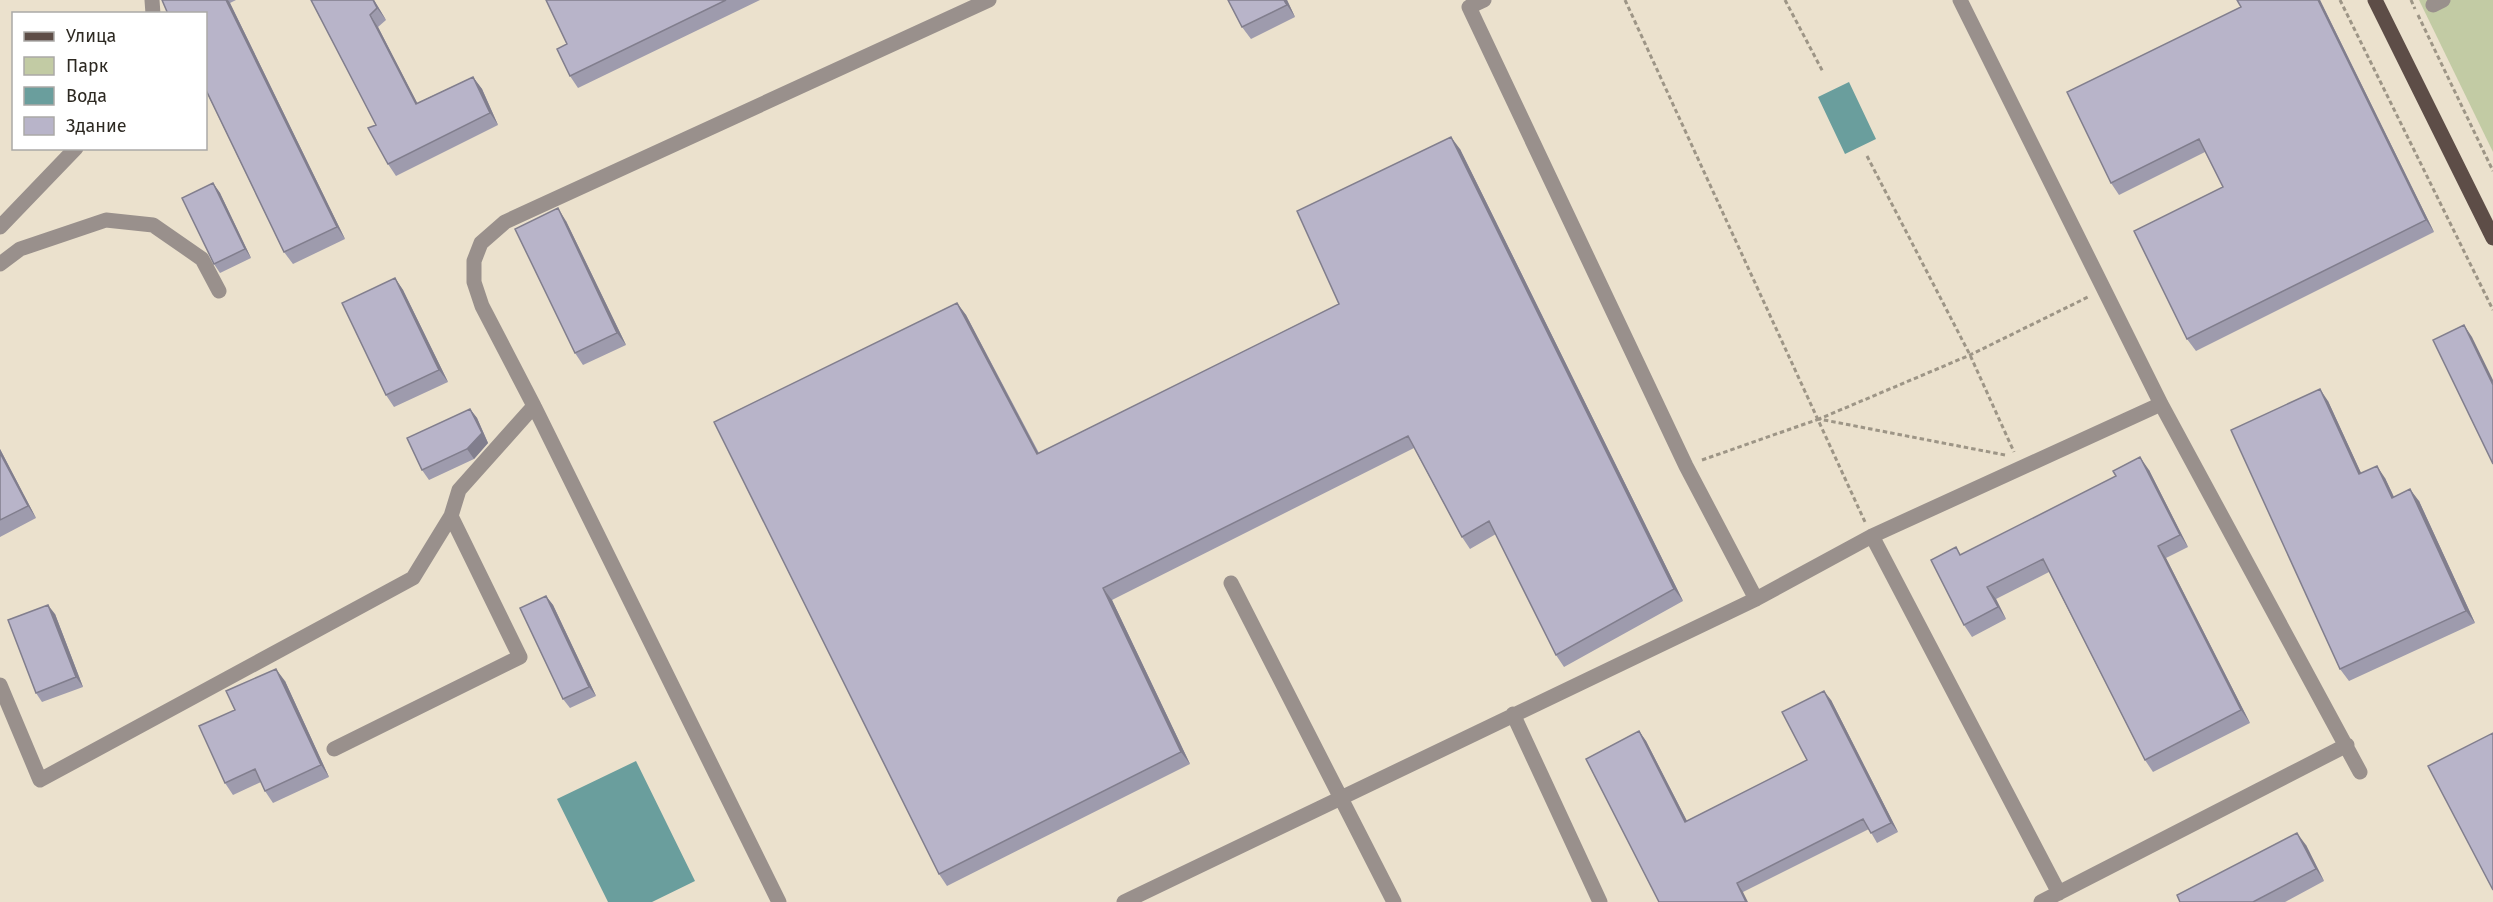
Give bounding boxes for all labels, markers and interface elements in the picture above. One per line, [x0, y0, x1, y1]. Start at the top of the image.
legend [12, 12, 207, 150]
text: Улица [66, 25, 116, 47]
text: Парк [66, 55, 109, 77]
text: Вода [66, 85, 107, 107]
text: Здание [66, 115, 127, 137]

